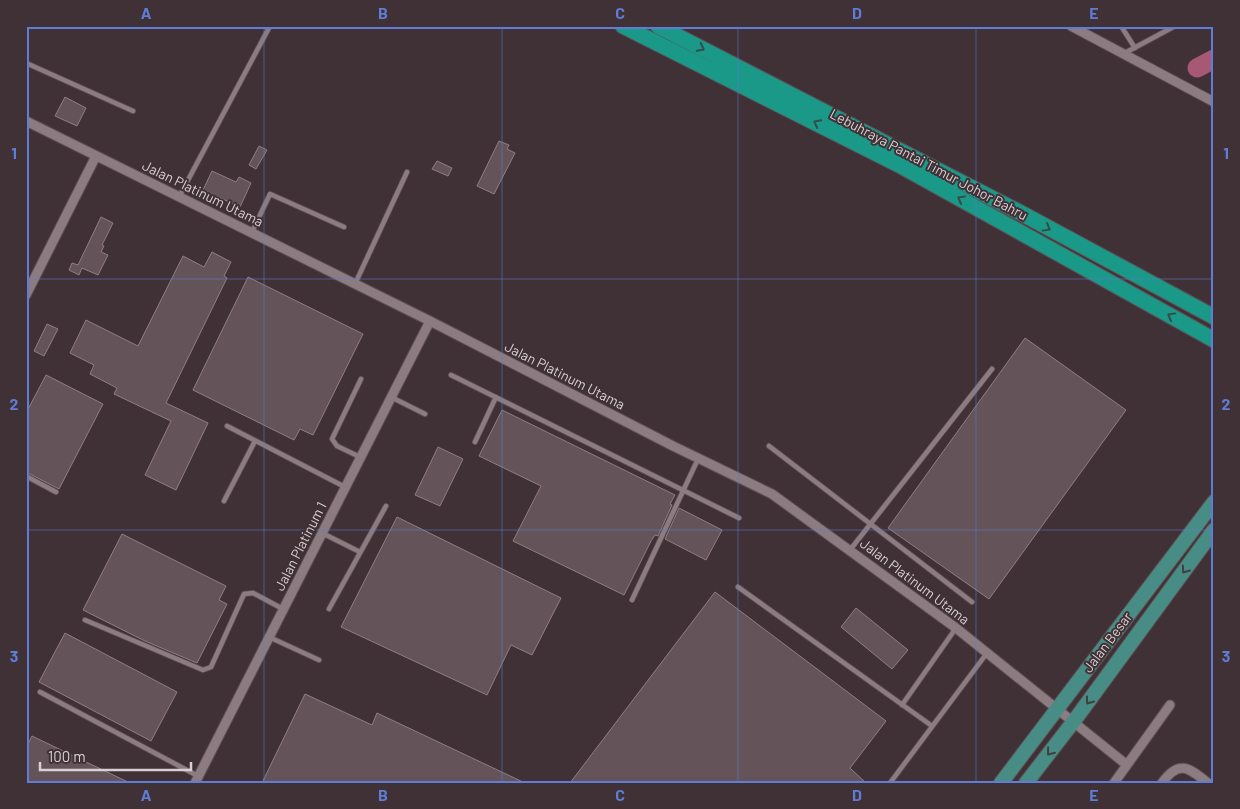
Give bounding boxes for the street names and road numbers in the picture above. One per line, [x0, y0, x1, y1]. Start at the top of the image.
street label: Lebuhraya Pantai Timur Johor Bahru [827, 105, 1031, 223]
street label: Jalan Platinum Utama [140, 156, 266, 230]
street label: Jalan Platinum Utama [502, 337, 628, 413]
street label: Jalan Platinum 1 [270, 499, 330, 593]
street label: Jalan Platinum Utama [857, 534, 973, 628]
street label: Jalan Besar [1079, 609, 1135, 675]

